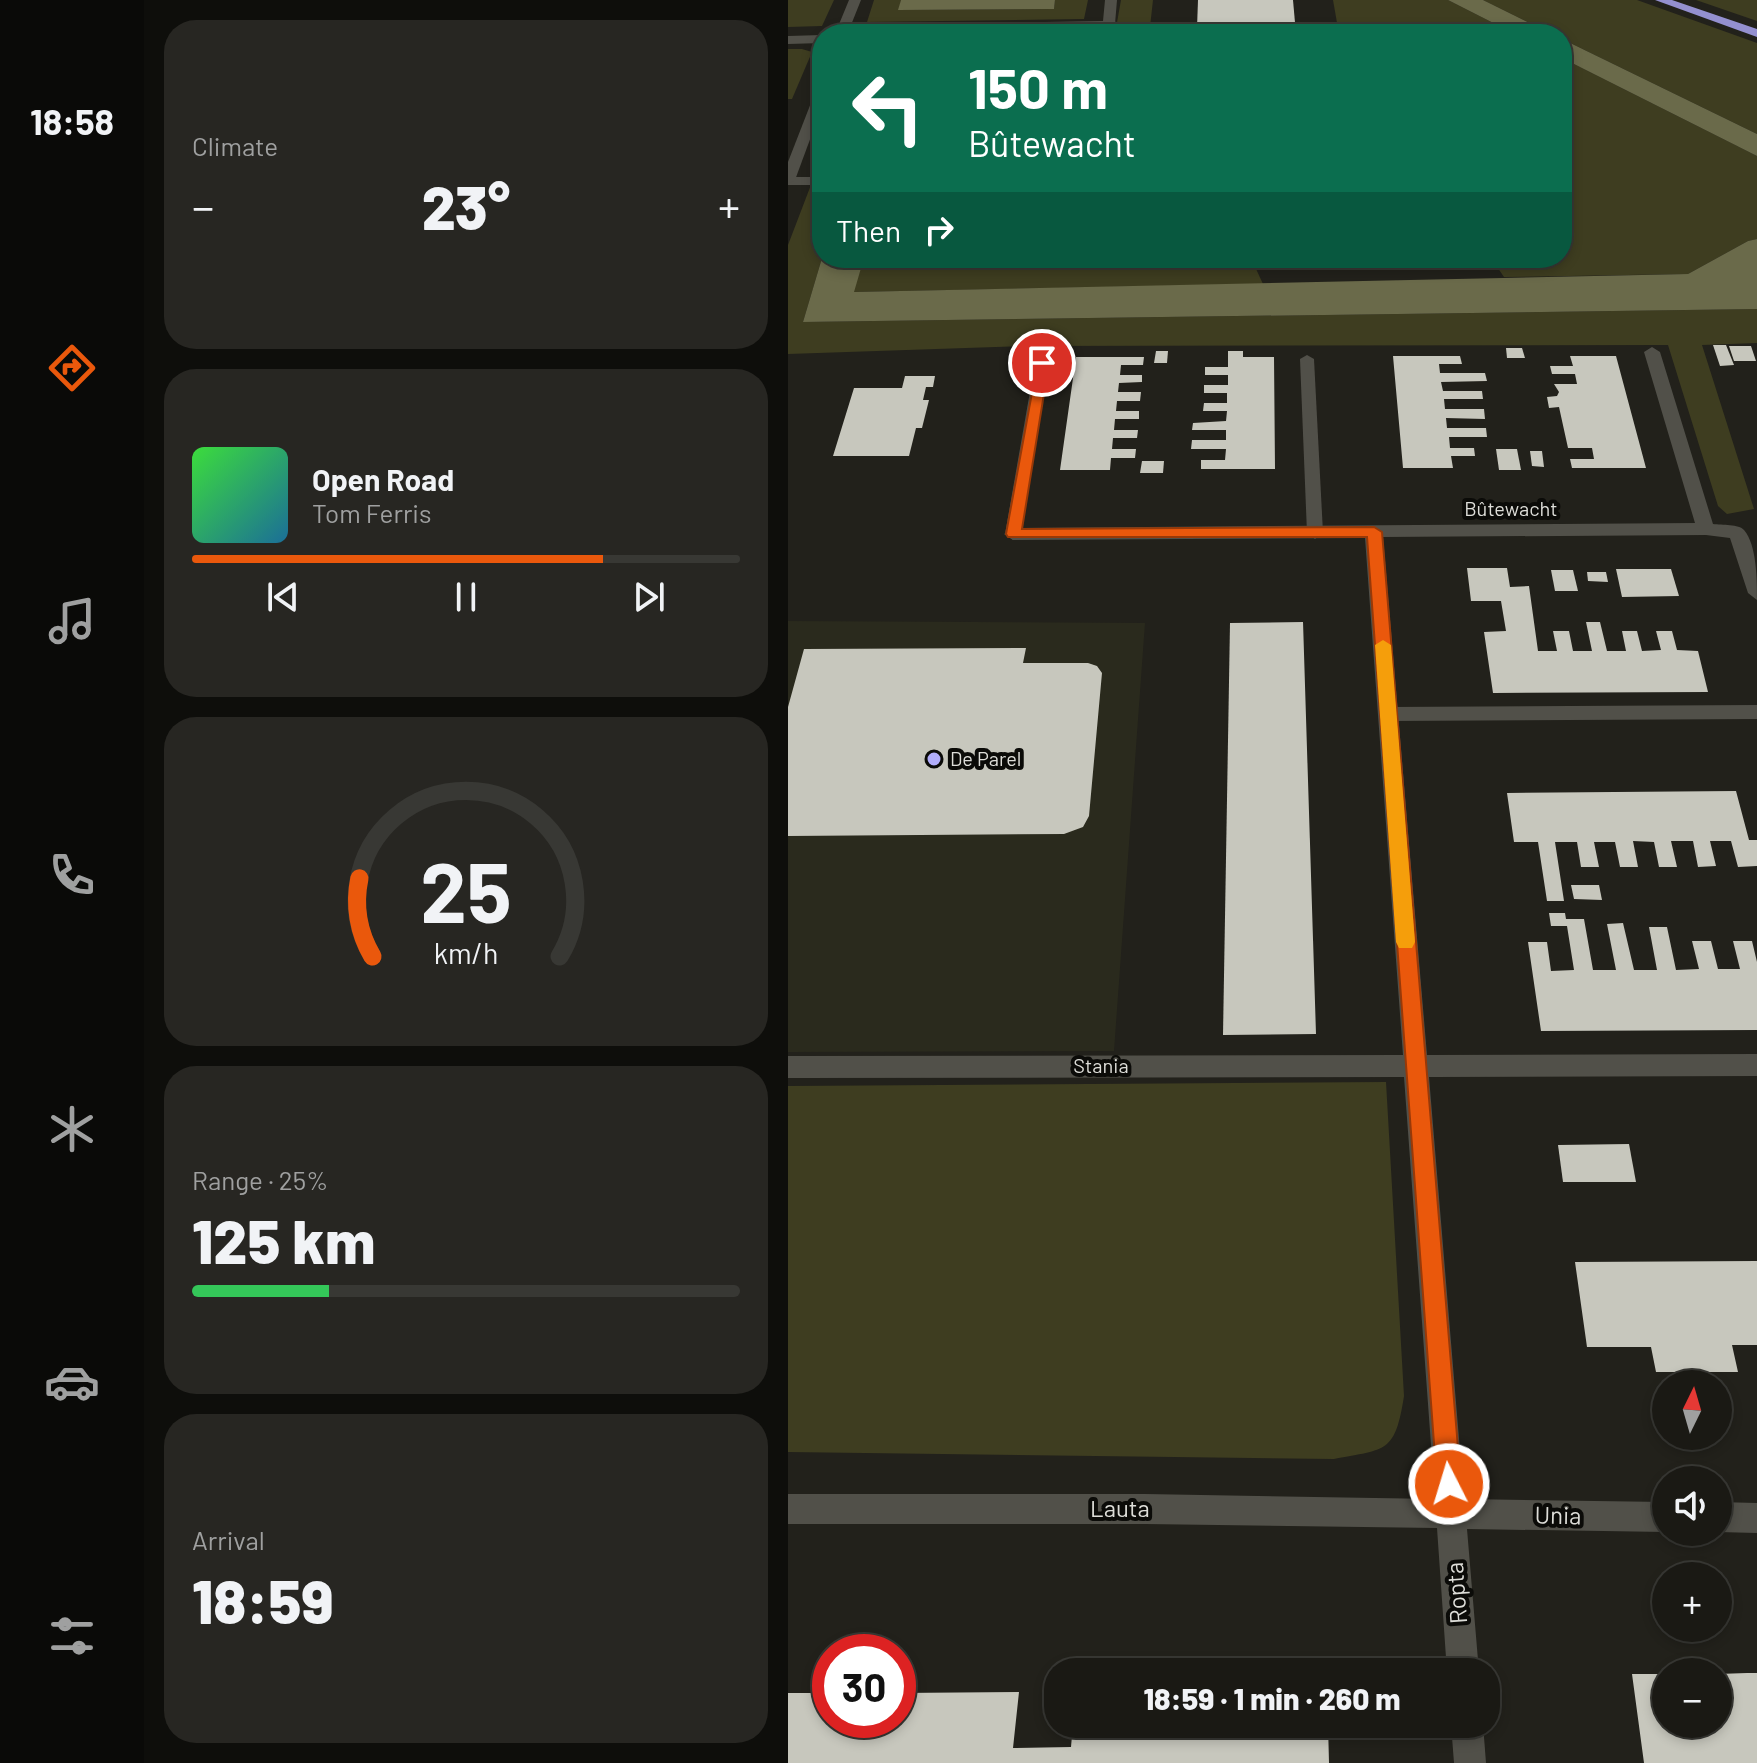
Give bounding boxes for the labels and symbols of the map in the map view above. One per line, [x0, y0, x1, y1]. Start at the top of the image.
pin [1008, 329, 1076, 397]
street label: Bûtewacht [1464, 496, 1558, 520]
place label: De Parel [950, 746, 1021, 770]
marker: De Parel [925, 750, 943, 768]
street label: Stania [1073, 1053, 1129, 1077]
north arrow [1652, 1370, 1732, 1450]
position arrow [1407, 1442, 1491, 1526]
street label: Lauta [1090, 1493, 1150, 1522]
street label: Unia [1534, 1500, 1582, 1529]
street label: Ropta [1439, 1561, 1472, 1625]
speed limit sign: 30 [812, 1634, 916, 1738]

